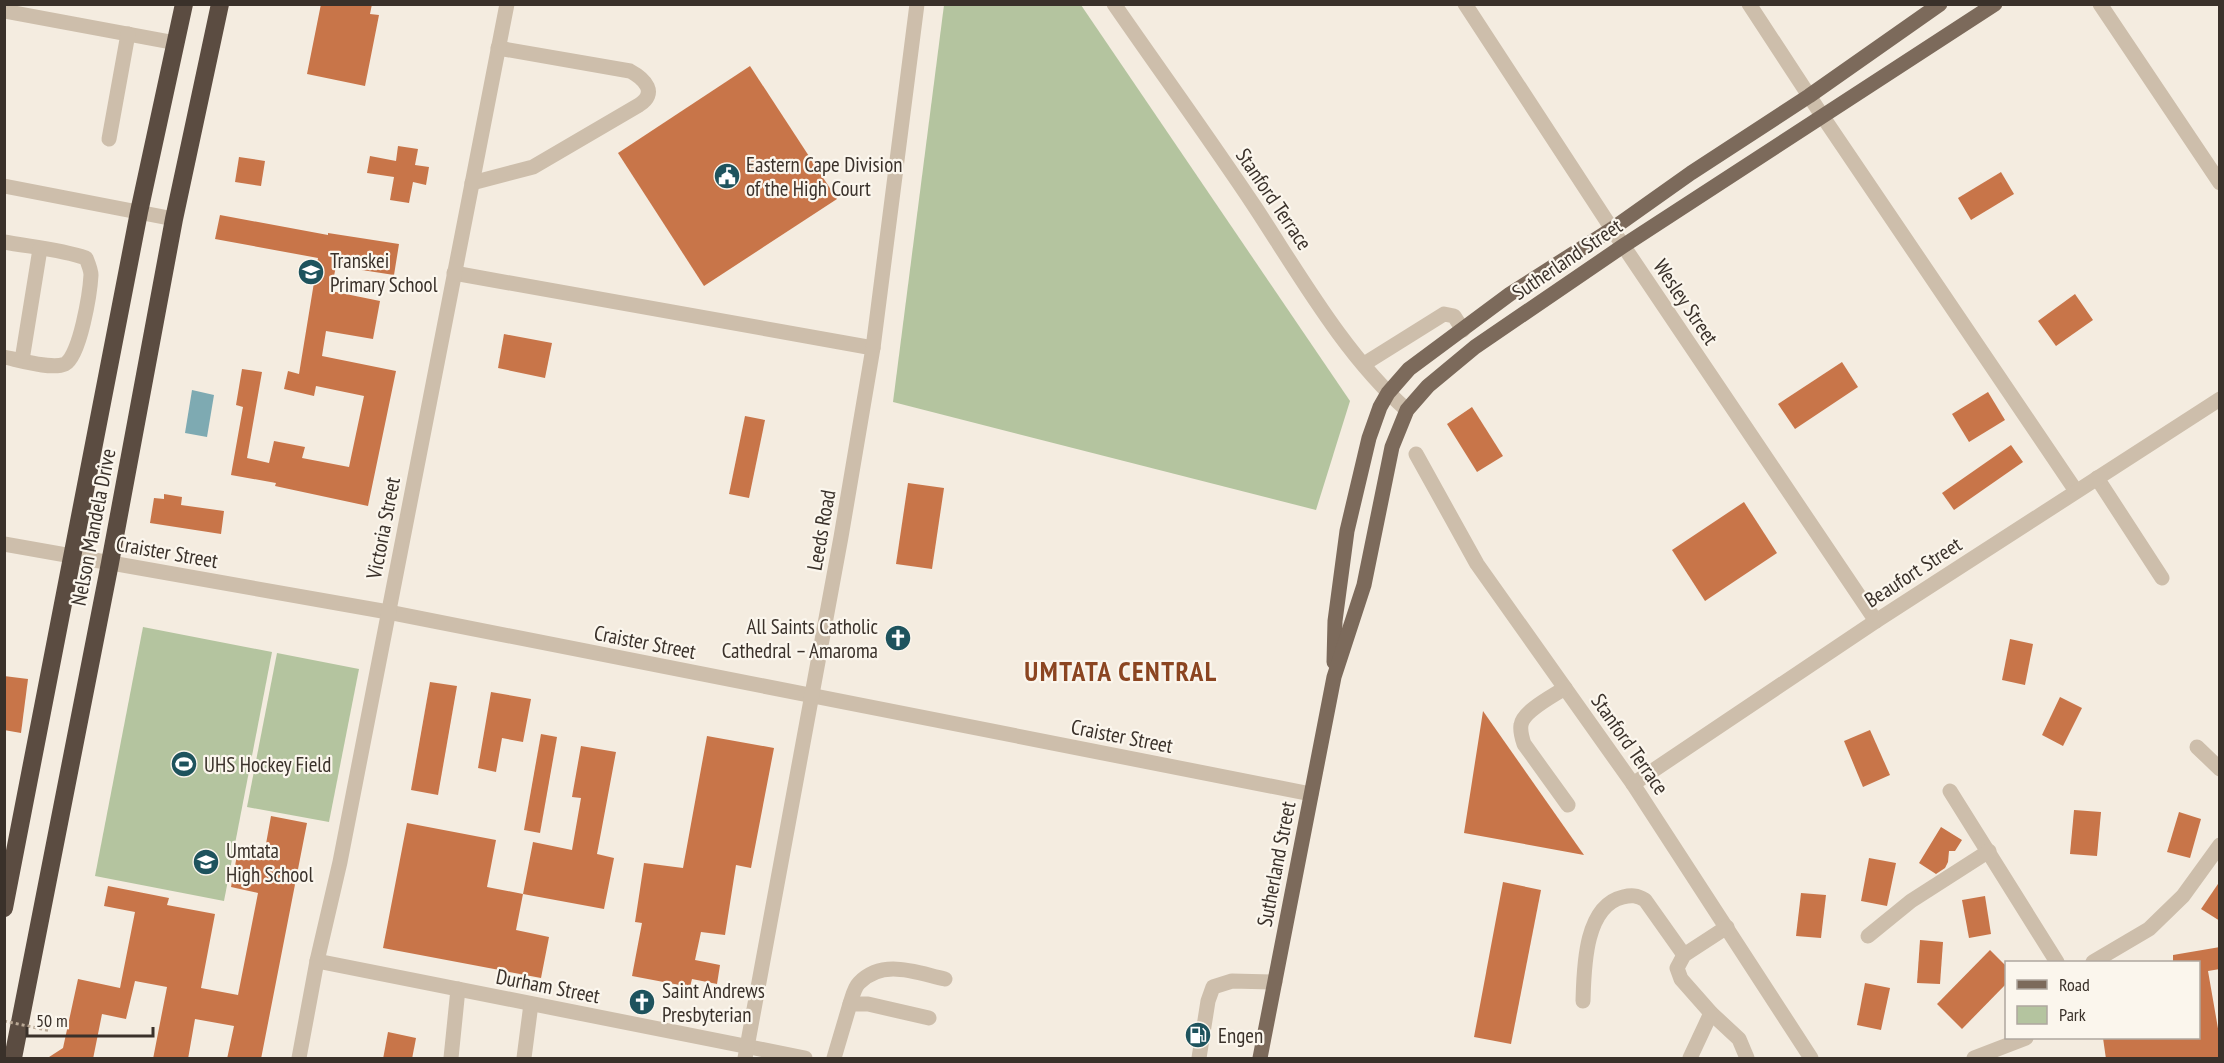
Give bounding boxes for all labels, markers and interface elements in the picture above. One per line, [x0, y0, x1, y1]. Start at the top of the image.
street label: Stanford Terrace [1230, 143, 1318, 255]
place label: Eastern Cape Division of the High Court [746, 151, 902, 202]
public building icon: Eastern Cape Division of the High Court [712, 161, 742, 191]
street label: Sutherland Street [1507, 212, 1627, 306]
place label: Transkei Primary School [330, 247, 438, 298]
street label: Wesley Street [1648, 254, 1725, 350]
school or university icon: Transkei Primary School [296, 257, 326, 287]
street label: Nelson Mandela Drive [65, 446, 121, 608]
street label: Victoria Street [360, 475, 406, 582]
street label: Leeds Road [801, 488, 841, 572]
street label: Craister Street [114, 530, 220, 574]
street label: Beaufort Street [1859, 531, 1967, 613]
place label: All Saints Catholic Cathedral – Amaroma [722, 613, 879, 664]
street label: Craister Street [592, 619, 698, 665]
church icon: All Saints Catholic Cathedral – Amaroma [883, 623, 913, 653]
district label: UMTATA CENTRAL [1024, 654, 1218, 688]
street label: Stanford Terrace [1585, 688, 1675, 800]
street label: Craister Street [1069, 713, 1175, 759]
sports icon: UHS Hockey Field [169, 749, 199, 779]
place label: UHS Hockey Field [204, 751, 331, 778]
street label: Sutherland Street [1251, 799, 1301, 929]
place label: Umtata High School [226, 837, 313, 888]
school or university icon: Umtata High School [191, 847, 221, 877]
legend [2005, 961, 2200, 1039]
street label: Durham Street [494, 963, 602, 1009]
text: Road [2059, 973, 2090, 996]
place label: Saint Andrews Presbyterian [662, 977, 765, 1028]
church icon: Saint Andrews Presbyterian [627, 987, 657, 1017]
scale bar [27, 1000, 153, 1038]
text: Park [2059, 1003, 2086, 1026]
text: 50 m [36, 1009, 68, 1032]
fuel station icon: Engen [1183, 1020, 1213, 1050]
place label: Engen [1218, 1022, 1263, 1049]

